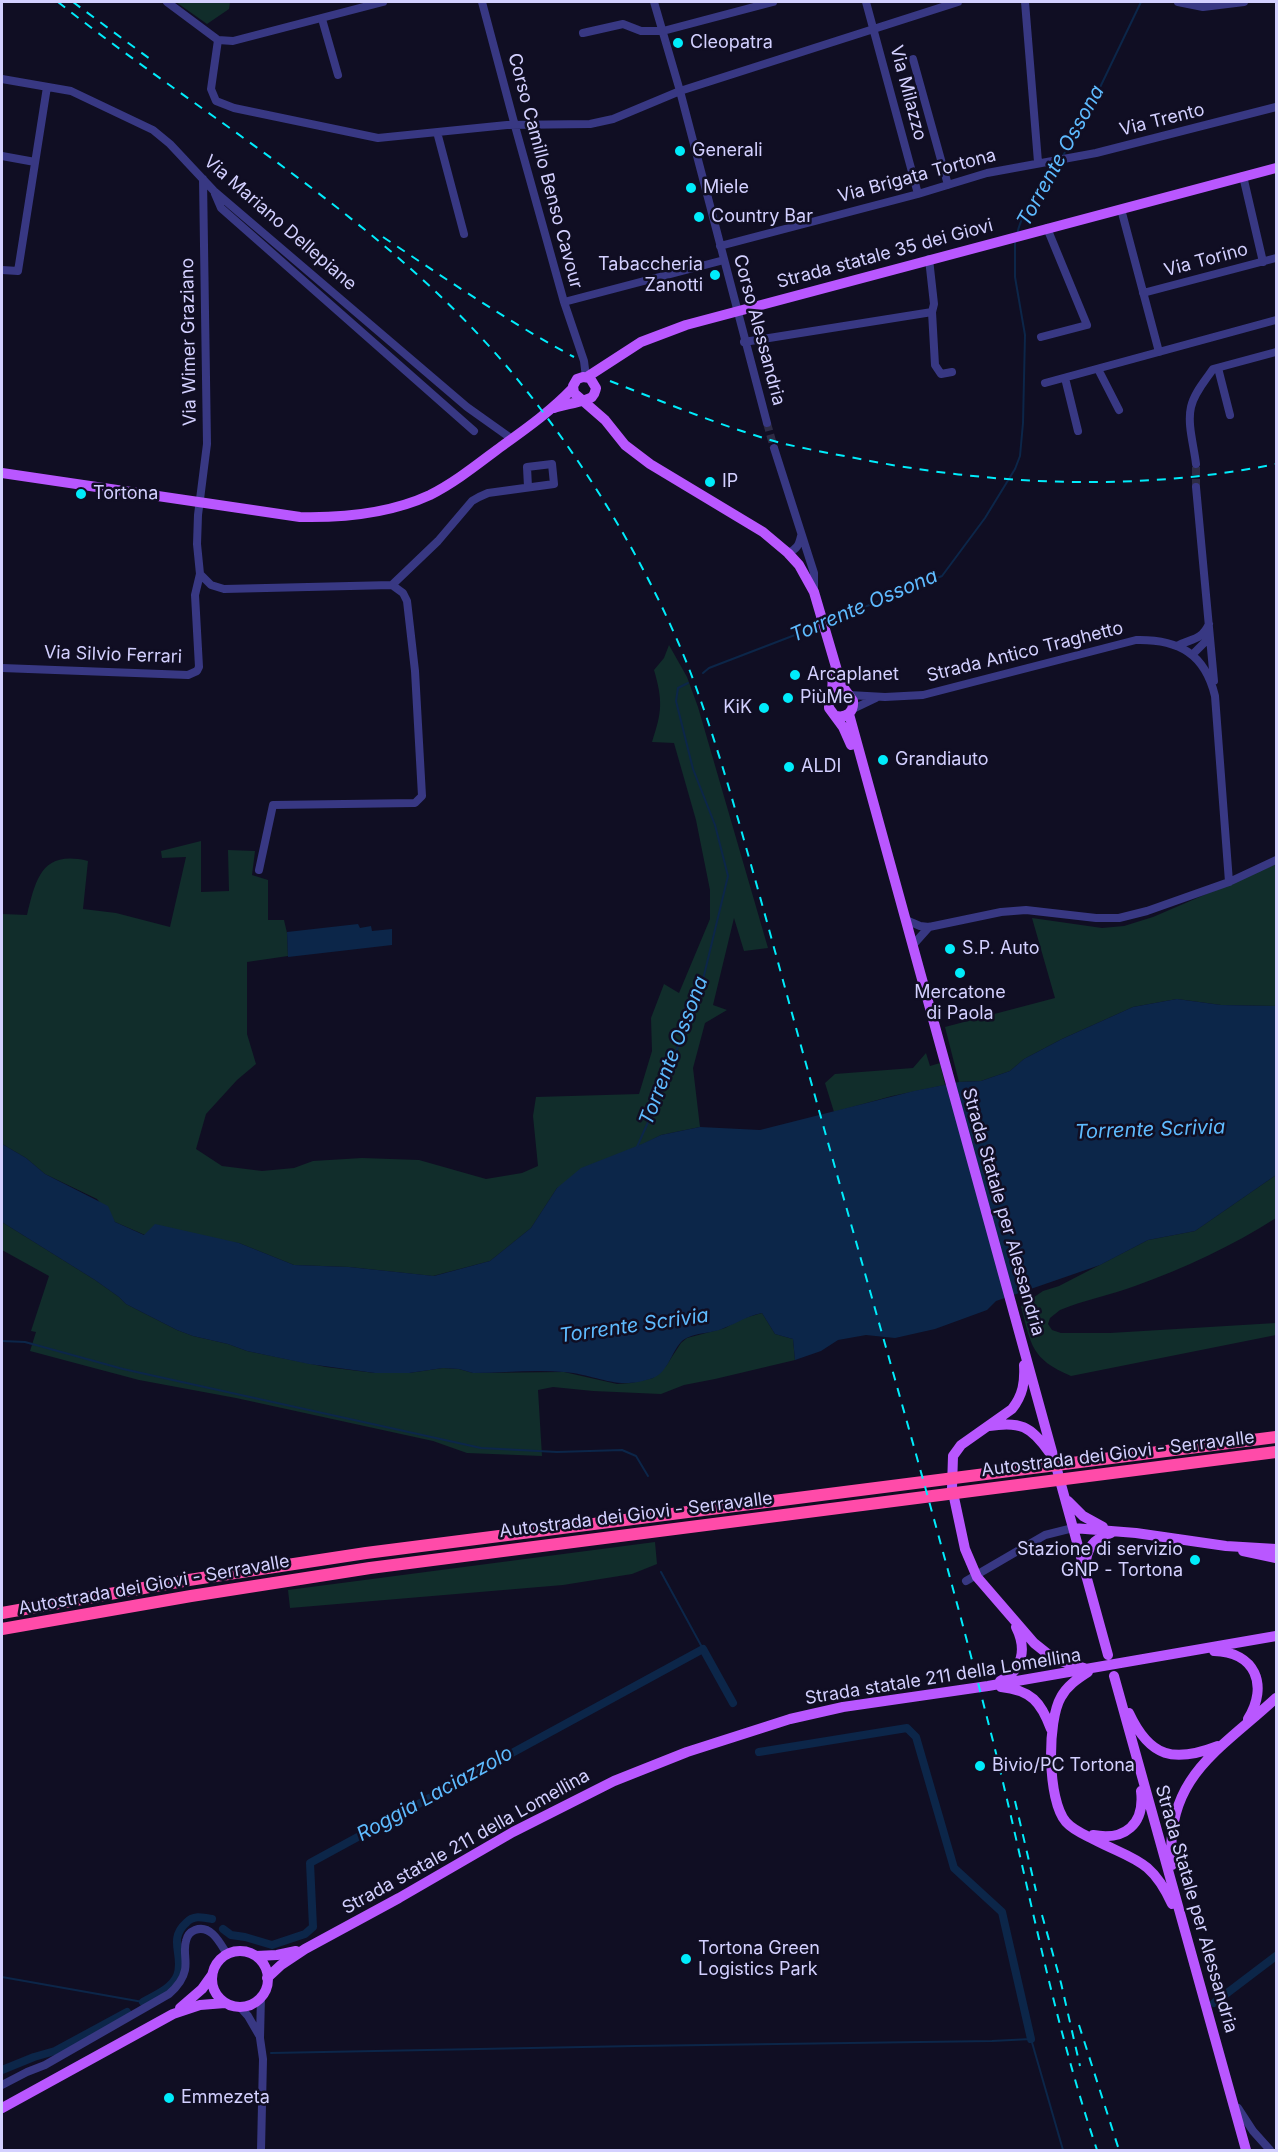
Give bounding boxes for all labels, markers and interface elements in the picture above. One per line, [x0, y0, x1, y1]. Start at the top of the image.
place label: Cleopatra [690, 32, 773, 54]
marker: Cleopatra [671, 36, 685, 50]
street label: Via Milazzo [885, 43, 931, 143]
street label: Corso Camillo Benso Cavour [503, 51, 587, 291]
water label: Torrente Ossona [1012, 81, 1110, 231]
street label: Via Trento [1117, 99, 1207, 141]
place label: Generali [692, 140, 763, 162]
marker: Generali [673, 144, 687, 158]
street label: Via Brigata Tortona [836, 145, 998, 207]
street label: Via Mariano Dellepiane [199, 151, 361, 295]
place label: Miele [703, 177, 749, 199]
marker: Miele [684, 181, 698, 195]
place label: Country Bar [711, 206, 813, 228]
marker: Country Bar [692, 210, 706, 224]
street label: Strada statale 35 dei Giovi [775, 215, 995, 293]
street label: Via Torino [1162, 238, 1250, 282]
street label: Corso Alessandria [728, 252, 790, 408]
place label: Tabaccheria Zanotti [598, 254, 703, 296]
street label: Via Wimer Graziano [177, 258, 201, 426]
marker: Tabaccheria Zanotti [708, 268, 722, 282]
place label: IP [722, 471, 738, 493]
marker: IP [703, 475, 717, 489]
place label: Tortona [93, 483, 158, 505]
marker: Tortona [74, 487, 88, 501]
water label: Torrente Ossona [787, 564, 941, 648]
street label: Strada Antico Traghetto [925, 617, 1125, 687]
street label: Via Silvio Ferrari [43, 642, 183, 668]
place label: Arcaplanet [807, 664, 899, 686]
marker: Arcaplanet [788, 668, 802, 682]
place label: PiùMe [800, 687, 853, 709]
marker: PiùMe [781, 691, 795, 705]
place label: KiK [723, 697, 752, 719]
marker: KiK [757, 701, 771, 715]
place label: Grandiauto [895, 749, 989, 771]
marker: Grandiauto [876, 753, 890, 767]
place label: ALDI [801, 756, 841, 778]
marker: ALDI [782, 760, 796, 774]
place label: S.P. Auto [962, 938, 1039, 960]
marker: S.P. Auto [943, 942, 957, 956]
marker: Mercatone di Paola [953, 966, 967, 980]
water label: Torrente Ossona [635, 973, 713, 1129]
place label: Mercatone di Paola [914, 982, 1006, 1024]
street label: Strada Statale per Alessandria [957, 1085, 1049, 1339]
water label: Torrente Scrivia [1074, 1115, 1226, 1145]
water label: Torrente Scrivia [558, 1304, 710, 1348]
street label: Autostrada dei Giovi - Serravalle [980, 1427, 1256, 1481]
street label: Autostrada dei Giovi - Serravalle [498, 1488, 774, 1542]
place label: Stazione di servizio GNP - Tortona [1017, 1539, 1183, 1582]
street label: Autostrada dei Giovi - Serravalle [17, 1550, 291, 1620]
marker: Stazione di servizio GNP - Tortona [1188, 1553, 1202, 1567]
street label: Strada statale 211 della Lomellina [803, 1644, 1083, 1710]
water label: Roggia Laciazzolo [353, 1741, 517, 1847]
place label: Bivio/PC Tortona [992, 1755, 1135, 1777]
marker: Bivio/PC Tortona [973, 1759, 987, 1773]
street label: Strada statale 211 della Lomellina [339, 1765, 593, 1919]
street label: Strada Statale per Alessandria [1150, 1782, 1242, 2036]
place label: Tortona Green Logistics Park [698, 1938, 820, 1980]
marker: Tortona Green Logistics Park [679, 1952, 693, 1966]
place label: Emmezeta [181, 2087, 270, 2109]
marker: Emmezeta [162, 2091, 176, 2105]

